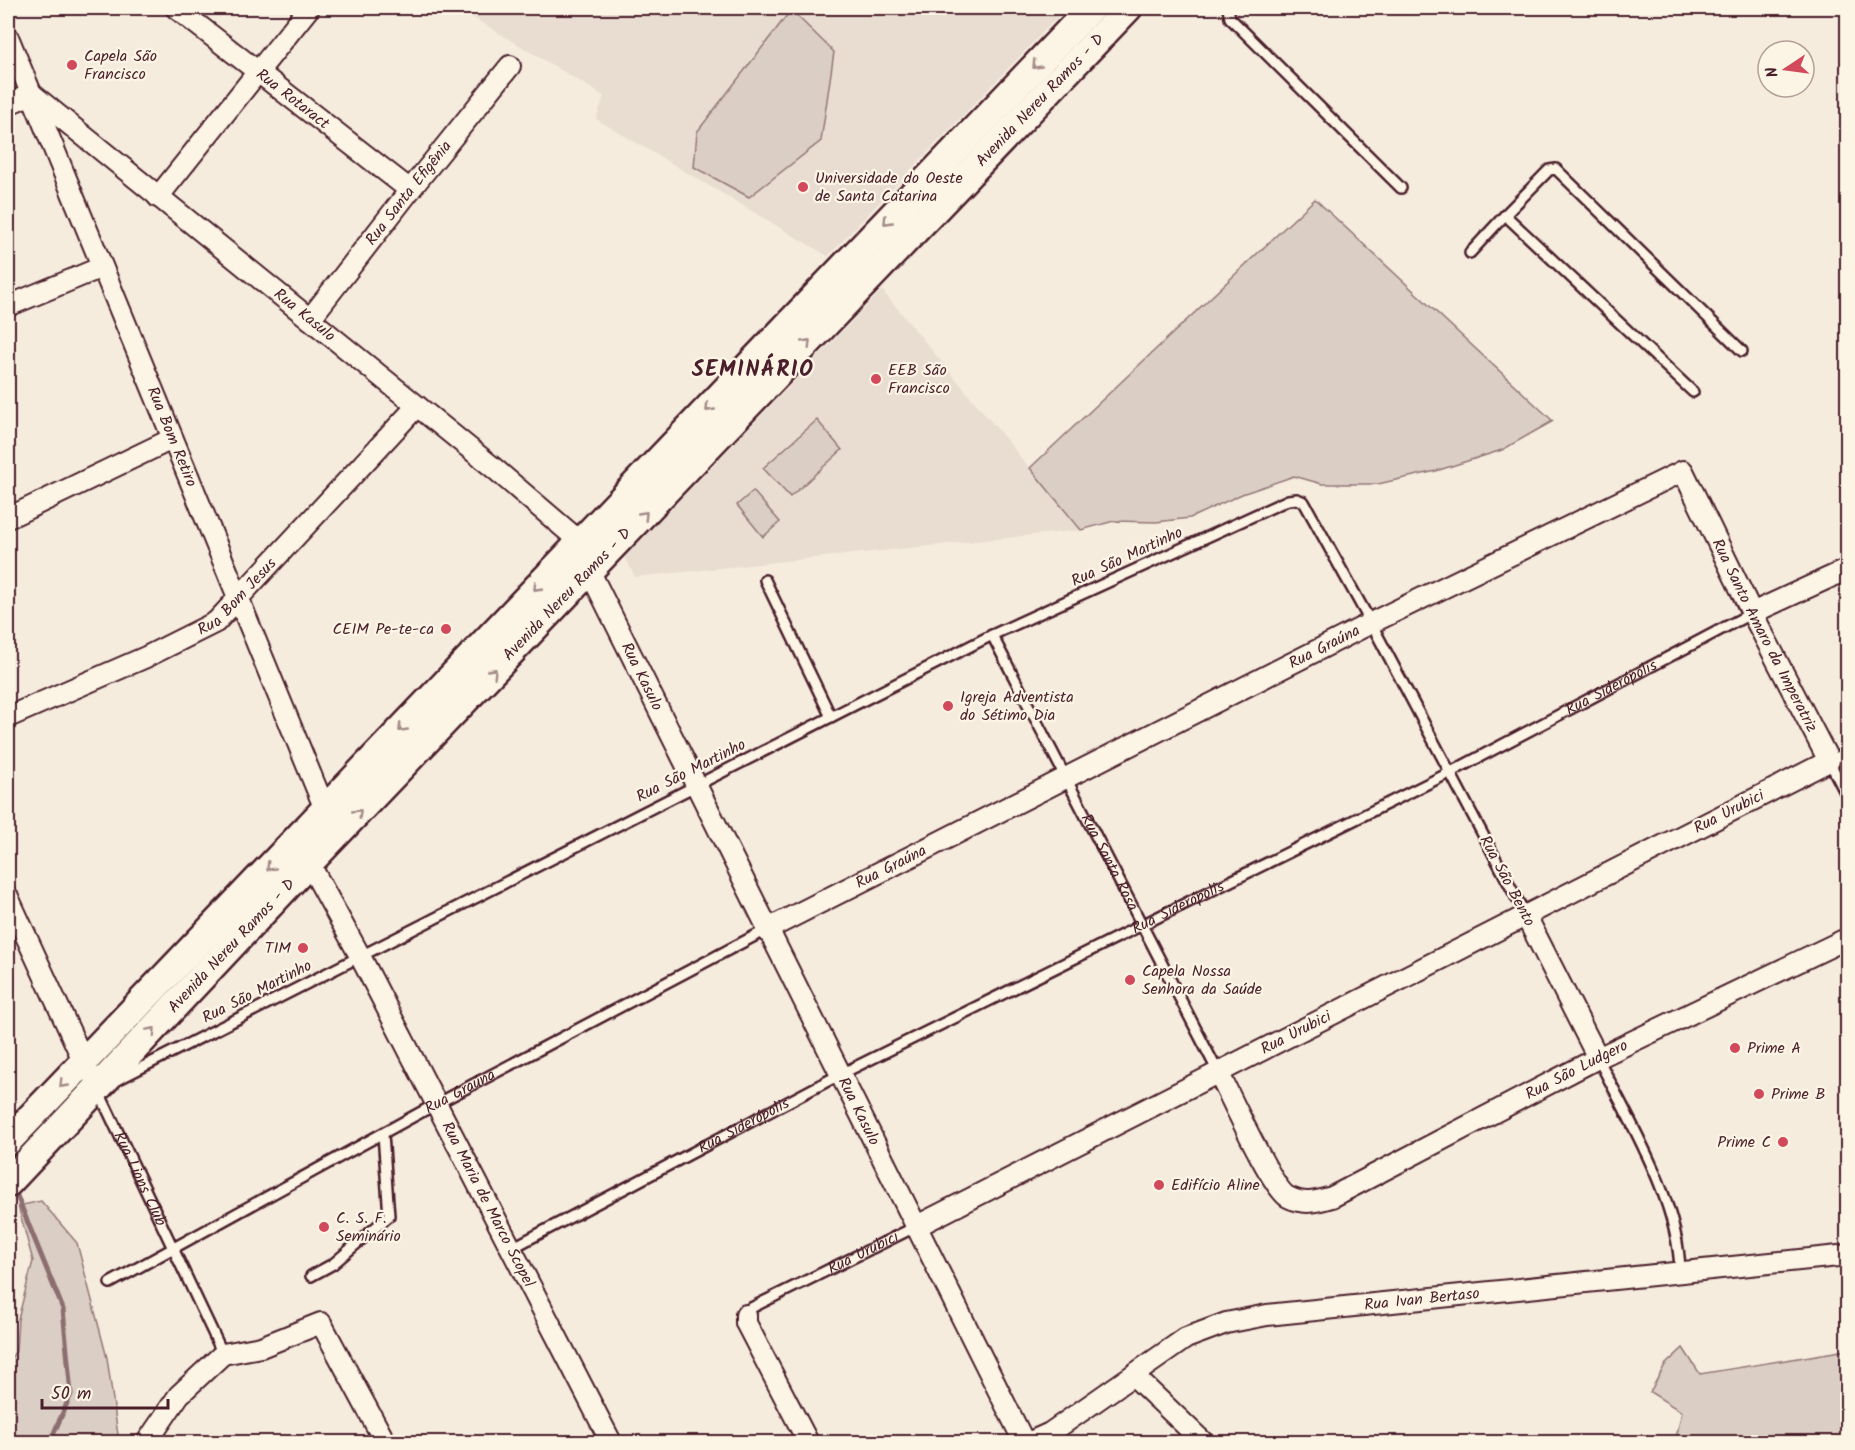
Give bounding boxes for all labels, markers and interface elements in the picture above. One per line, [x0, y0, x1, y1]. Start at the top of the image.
street label: Avenida Nereu Ramos - D [970, 27, 1110, 172]
north arrow [1756, 39, 1816, 99]
place label: Capela São Francisco [84, 44, 157, 87]
marker: Capela São Francisco [65, 58, 79, 72]
one-way arrow [1032, 58, 1043, 69]
street label: Rua Rotaract [251, 62, 336, 136]
text: N [1760, 64, 1786, 80]
street label: Rua Santa Efigênia [359, 135, 458, 251]
place label: Universidade do Oeste de Santa Catarina [815, 166, 963, 209]
marker: Universidade do Oeste de Santa Catarina [796, 180, 810, 194]
one-way arrow [883, 215, 894, 225]
street label: Rua Kasulo [268, 282, 341, 348]
one-way arrow [800, 339, 811, 350]
district label: SEMINÁRIO [692, 353, 814, 388]
place label: EEB São Francisco [888, 358, 950, 401]
marker: EEB São Francisco [869, 372, 883, 386]
street label: Rua Bom Retiro [140, 383, 204, 491]
one-way arrow [705, 400, 716, 411]
one-way arrow [637, 511, 648, 521]
street label: Rua São Martinho [1067, 520, 1187, 594]
street label: Avenida Nereu Ramos - D [497, 521, 637, 666]
street label: Rua Santo Amaro da Imperatriz [1705, 534, 1824, 736]
street label: Rua Bom Jesus [193, 552, 283, 642]
one-way arrow [534, 580, 545, 591]
place label: CEIM Pe-te-ca [332, 617, 434, 642]
street label: Rua Graúna [1284, 618, 1364, 675]
marker: CEIM Pe-te-ca [439, 622, 453, 636]
street label: Rua Kasulo [614, 638, 670, 715]
street label: Rua Siderópolis [1561, 653, 1662, 722]
one-way arrow [485, 669, 496, 680]
place label: Igreja Adventista do Sétimo Dia [960, 685, 1074, 728]
marker: Igreja Adventista do Sétimo Dia [941, 699, 955, 713]
one-way arrow [399, 721, 410, 732]
street label: Rua São Martinho [632, 733, 750, 809]
street label: Rua Urubici [1689, 783, 1770, 841]
one-way arrow [350, 809, 361, 820]
street label: Rua Santa Rosa [1074, 809, 1145, 915]
street label: Rua São Bento [1472, 831, 1542, 931]
street label: Rua Graúna [851, 838, 931, 895]
one-way arrow [266, 860, 277, 871]
street label: Avenida Nereu Ramos - D [162, 873, 301, 1019]
street label: Rua Siderópolis [1127, 874, 1229, 941]
place label: TIM [265, 936, 291, 961]
marker: TIM [296, 941, 310, 955]
street label: Rua São Martinho [198, 954, 316, 1030]
place label: Capela Nossa Senhora da Saúde [1142, 959, 1262, 1002]
marker: Capela Nossa Senhora da Saúde [1123, 973, 1137, 987]
street label: Rua Urubici [1256, 1004, 1337, 1062]
one-way arrow [145, 1028, 156, 1038]
street label: Rua São Ludgero [1521, 1033, 1632, 1106]
place label: Prime A [1747, 1036, 1801, 1061]
marker: Prime A [1728, 1041, 1742, 1055]
street label: Rua Graúna [420, 1062, 500, 1121]
street label: Rua Kasulo [831, 1073, 887, 1150]
one-way arrow [59, 1077, 70, 1088]
place label: Prime B [1771, 1082, 1825, 1107]
marker: Prime B [1752, 1087, 1766, 1101]
street label: Rua Siderópolis [693, 1091, 794, 1160]
street label: Rua Maria de Marco Scopel [435, 1117, 541, 1292]
street label: Rua Lions Club [107, 1127, 173, 1231]
place label: Prime C [1717, 1130, 1771, 1155]
marker: Prime C [1776, 1135, 1790, 1149]
place label: Edifício Aline [1171, 1173, 1260, 1198]
marker: Edifício Aline [1152, 1178, 1166, 1192]
place label: C. S. F. Seminário [336, 1206, 401, 1249]
marker: C. S. F. Seminário [317, 1220, 331, 1234]
street label: Rua Urubici [823, 1224, 904, 1281]
street label: Rua Ivan Bertaso [1363, 1281, 1481, 1317]
scale bar [42, 1372, 168, 1410]
text: 50 m [51, 1380, 91, 1409]

